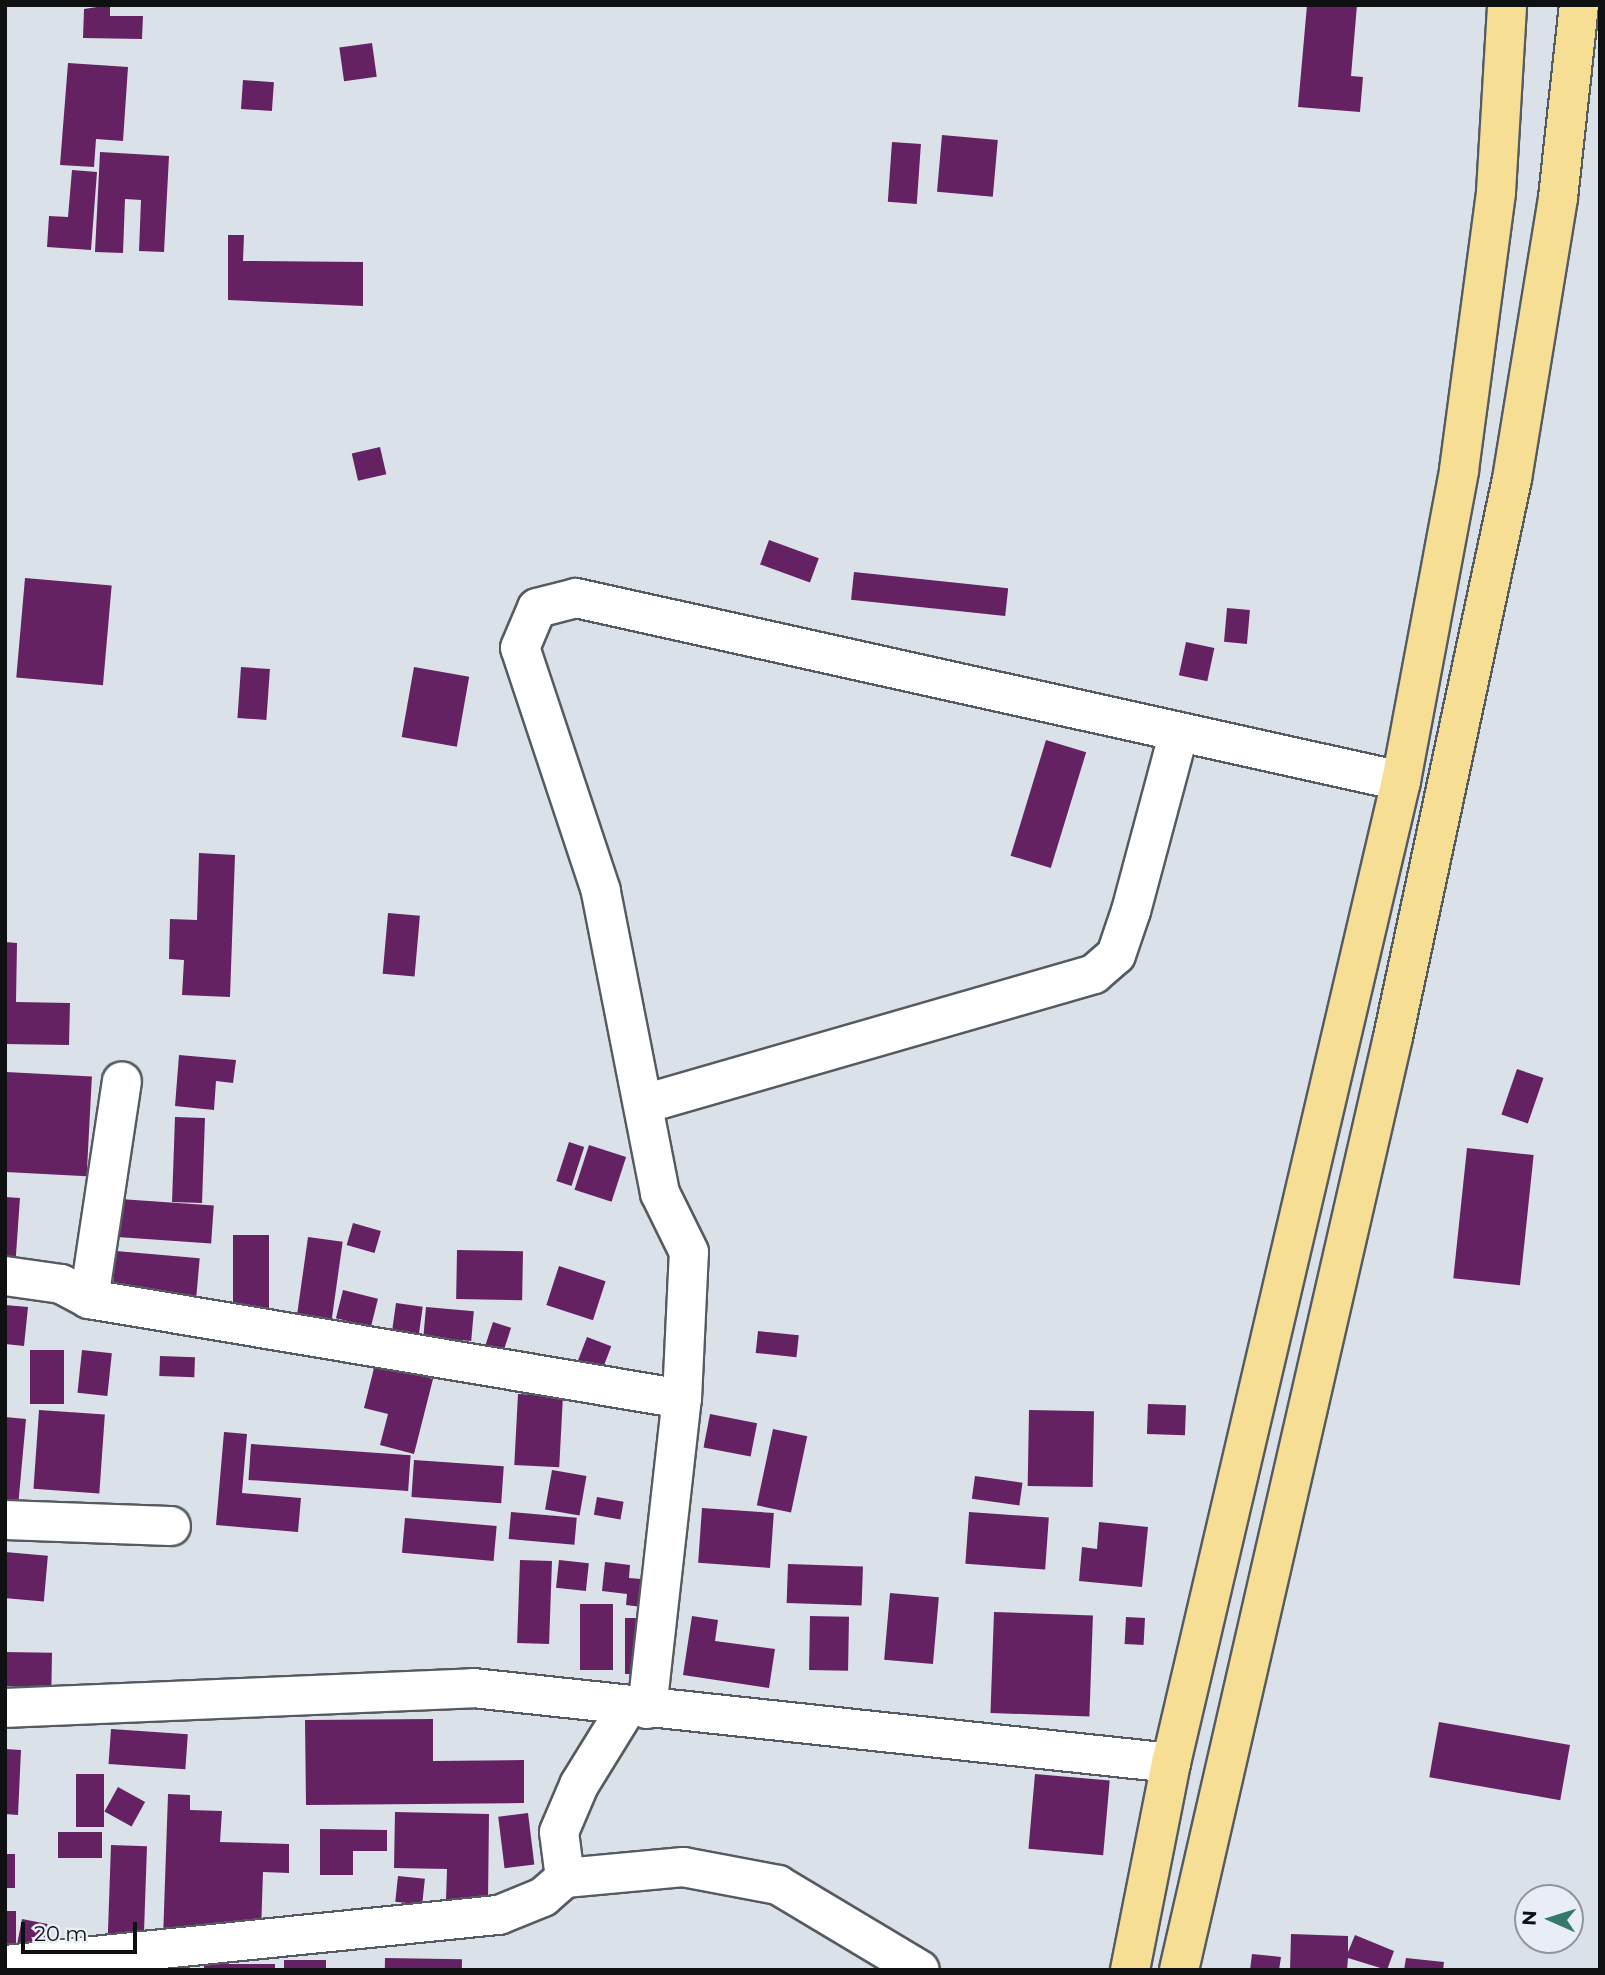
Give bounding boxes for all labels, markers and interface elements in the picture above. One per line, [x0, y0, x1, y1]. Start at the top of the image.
north arrow [1514, 1884, 1584, 1954]
scale bar [24, 1909, 140, 1953]
text: N [1518, 1910, 1541, 1926]
text: 20 m [34, 1921, 88, 1946]

